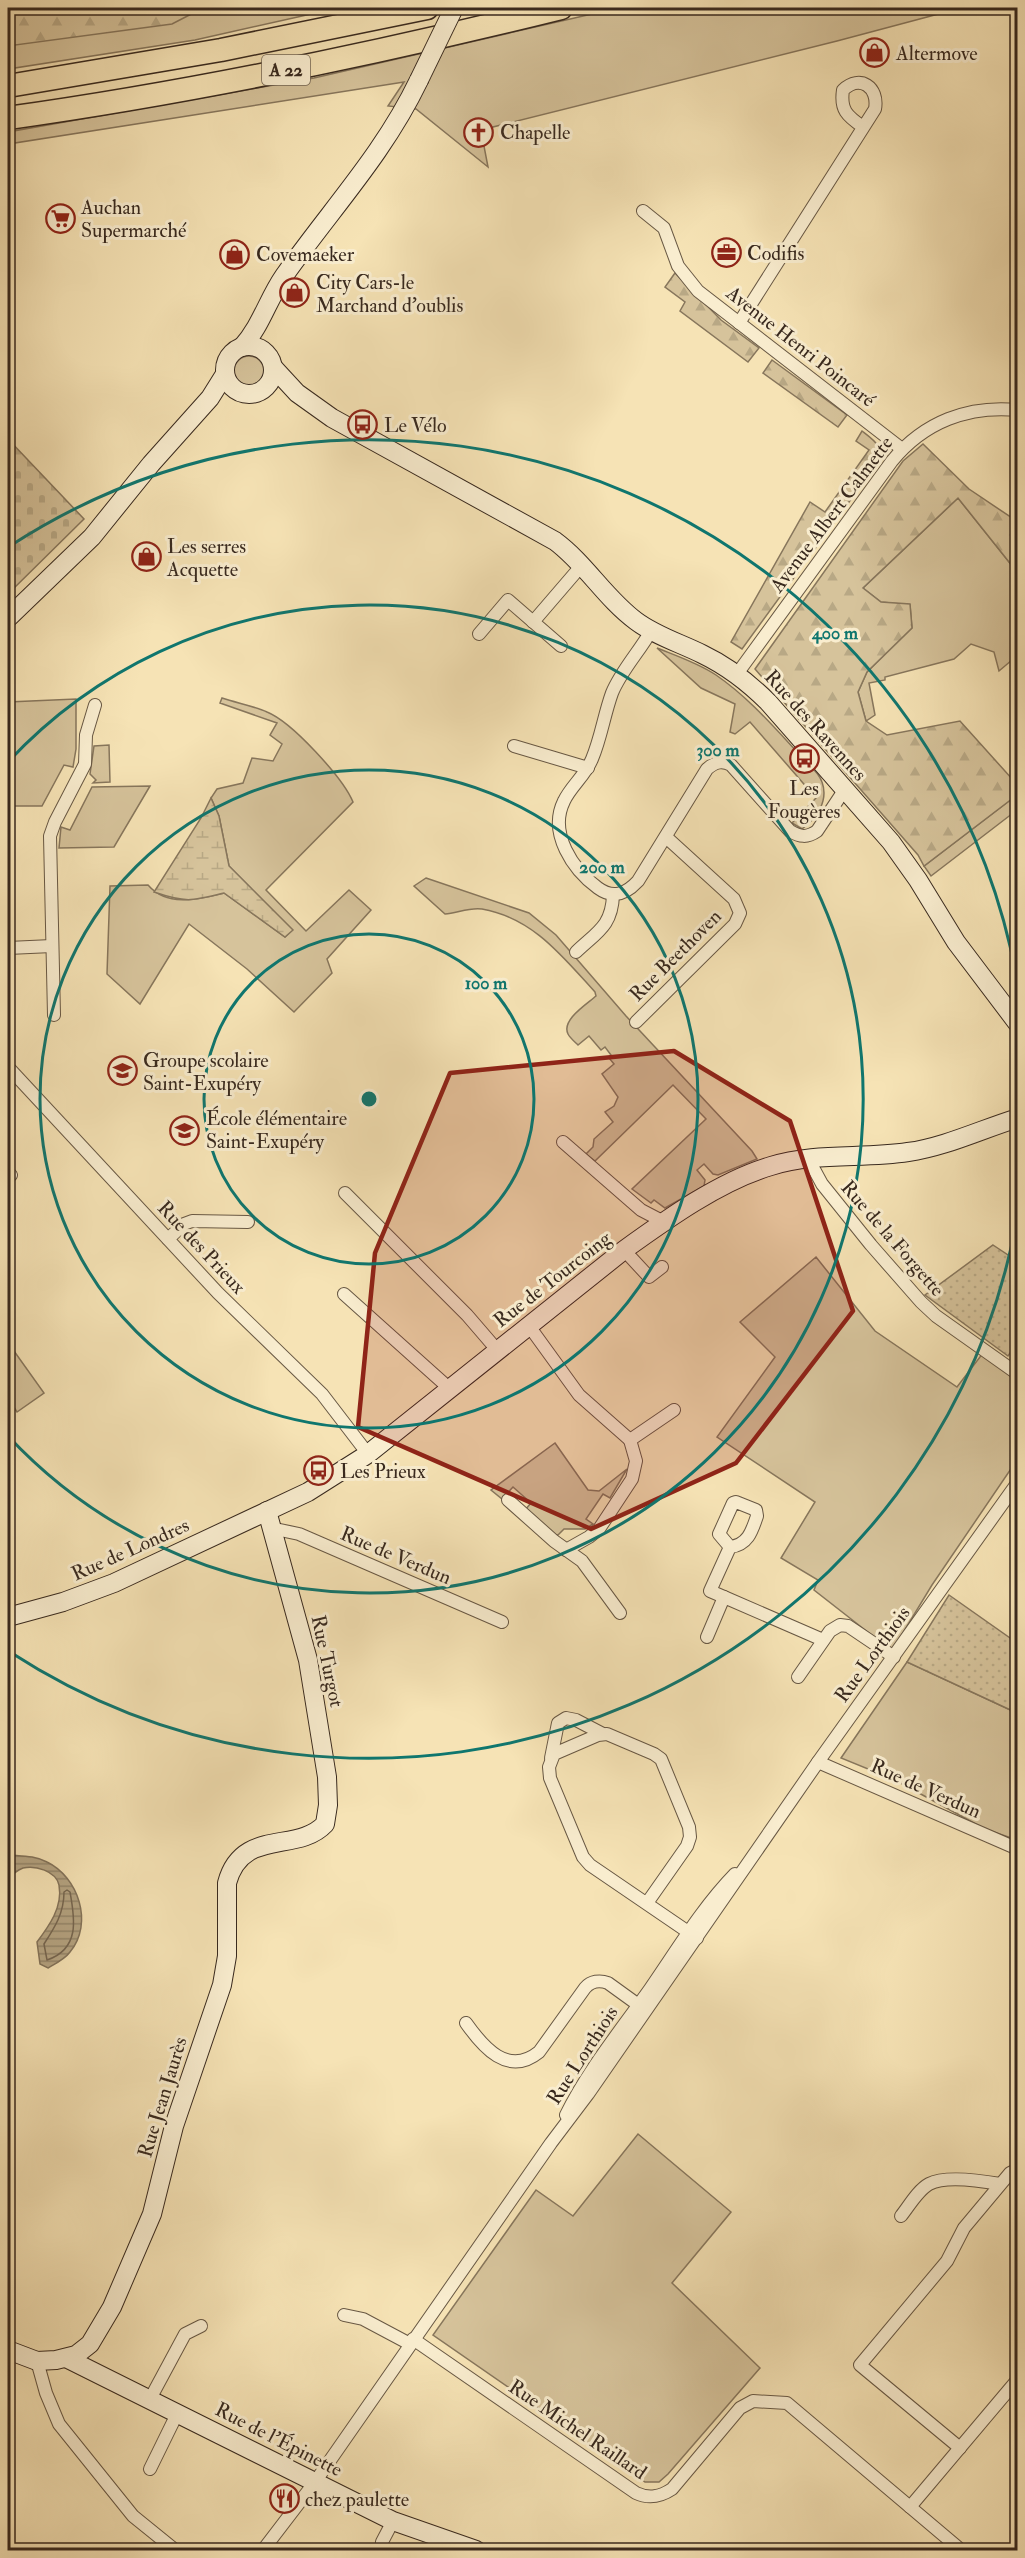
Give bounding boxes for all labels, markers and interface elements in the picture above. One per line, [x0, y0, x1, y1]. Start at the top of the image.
shop icon: Altermove [859, 37, 891, 69]
place label: Altermove [895, 41, 978, 66]
road number: A 22 [262, 55, 310, 85]
church icon: Chapelle [463, 116, 495, 148]
place label: Chapelle [500, 120, 570, 146]
place label: Auchan Supermarché [80, 195, 187, 244]
supermarket icon: Auchan Supermarché [44, 202, 76, 234]
office icon: Codifis [710, 237, 742, 269]
shop icon: Covemaeker [219, 238, 251, 270]
place label: Codifis [747, 241, 804, 266]
place label: Covemaeker [256, 242, 355, 267]
place label: City Cars-le Marchand d'oublis [316, 270, 463, 318]
shop icon: City Cars-le Marchand d'oublis [279, 277, 311, 309]
street label: Avenue Henri Poincaré [720, 280, 881, 413]
bus stop icon: Le Vélo [347, 409, 379, 441]
place label: Le Vélo [384, 413, 447, 438]
street label: Avenue Albert Calmette [764, 431, 898, 598]
place label: Les serres Acquette [166, 534, 246, 582]
shop icon: Les serres Acquette [130, 541, 162, 573]
text: 400 m [811, 622, 859, 645]
street label: Rue des Ravennes [759, 665, 872, 786]
text: 300 m [696, 739, 741, 762]
bus stop icon: Les Fougères [788, 742, 820, 774]
place label: Les Fougères [768, 776, 841, 824]
text: 200 m [579, 856, 626, 879]
street label: Rue Beethoven [624, 904, 727, 1007]
text: 100 m [465, 972, 508, 995]
place label: Groupe scolaire Saint-Exupéry [143, 1048, 269, 1097]
school or university icon: Groupe scolaire Saint-Exupéry [106, 1055, 138, 1087]
centre of rings [359, 1089, 379, 1109]
place label: École élémentaire Saint-Exupéry [206, 1105, 347, 1155]
school or university icon: École élémentaire Saint-Exupéry [169, 1114, 201, 1146]
street label: Rue de la Forgette [835, 1175, 950, 1301]
street label: Rue des Prieux [152, 1196, 251, 1299]
street label: Rue de Tourcoing [489, 1225, 617, 1333]
bus stop icon: Les Prieux [303, 1455, 335, 1487]
place label: Les Prieux [340, 1459, 426, 1484]
street label: Rue de Londres [67, 1512, 193, 1587]
street label: Rue de Verdun [337, 1521, 455, 1590]
street label: Rue Lorthiois [829, 1601, 916, 1707]
street label: Rue Turgot [306, 1613, 350, 1710]
street label: Rue de Verdun [867, 1753, 985, 1824]
street label: Rue Lorthiois [541, 2001, 624, 2109]
street label: Rue Jean Jaurès [132, 2034, 193, 2160]
street label: Rue Michel Raillard [504, 2374, 652, 2485]
street label: Rue de l'Épinette [211, 2396, 347, 2483]
restaurant icon: chez paulette [268, 2483, 300, 2515]
place label: chez paulette [305, 2487, 409, 2513]

